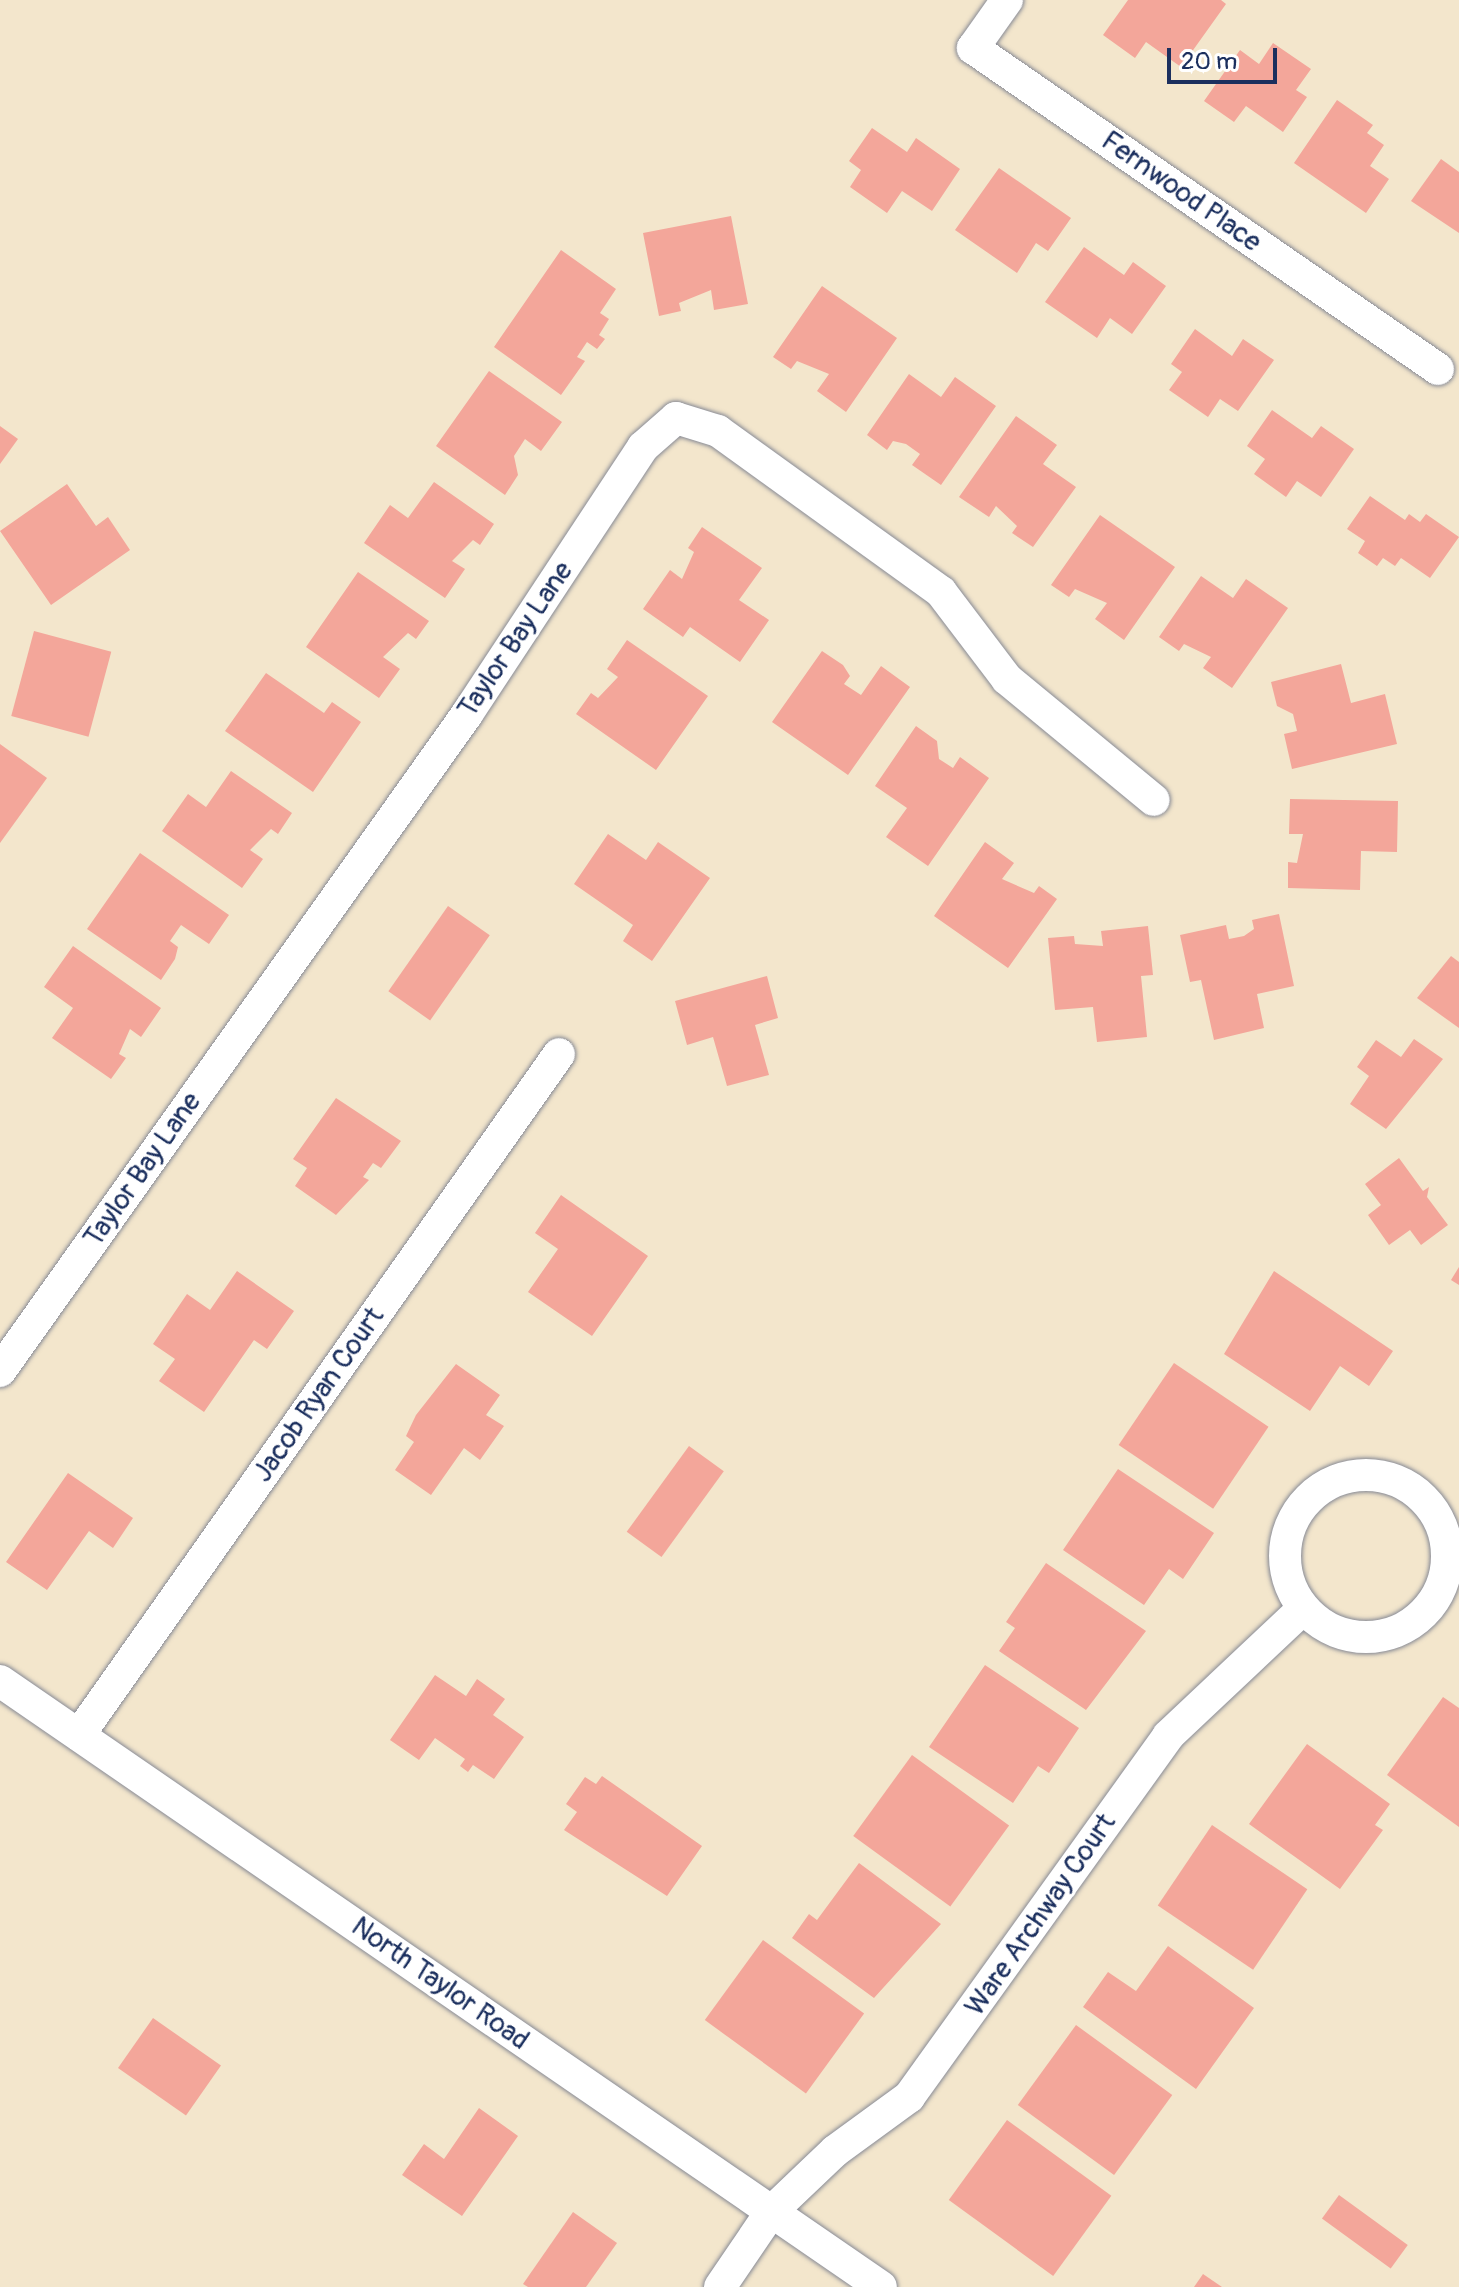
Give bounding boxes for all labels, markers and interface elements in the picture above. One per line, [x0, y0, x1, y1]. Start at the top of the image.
scale bar [1171, 32, 1281, 82]
text: 20 m [1181, 47, 1237, 76]
street label: Fernwood Place [1095, 124, 1267, 260]
street label: Taylor Bay Lane [451, 556, 581, 724]
street label: Taylor Bay Lane [77, 1086, 209, 1254]
street label: Jacob Ryan Court [246, 1301, 392, 1489]
street label: Ware Archway Court [959, 1807, 1123, 2023]
street label: North Taylor Road [345, 1910, 535, 2058]

